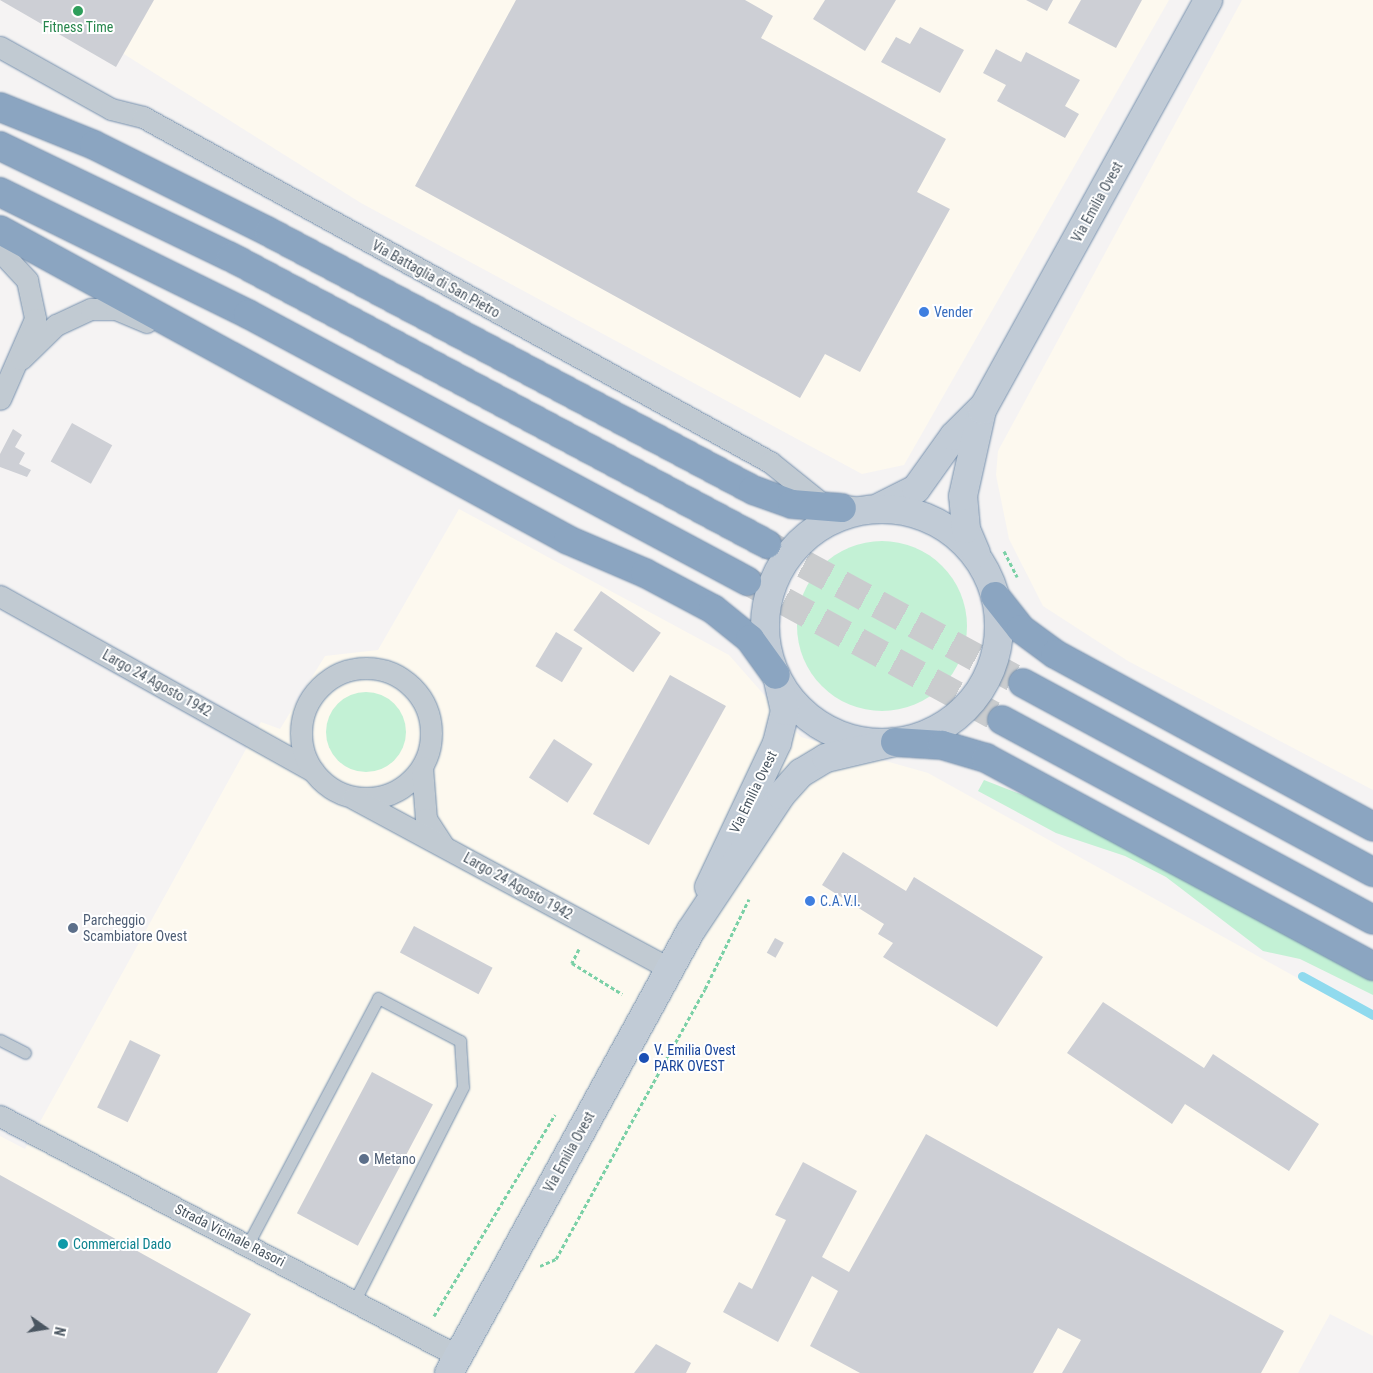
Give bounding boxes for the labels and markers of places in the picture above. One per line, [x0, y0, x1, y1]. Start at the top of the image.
marker: Fitness Time [72, 5, 84, 17]
place label: Fitness Time [42, 19, 114, 35]
place label: Vender [934, 304, 973, 320]
marker: Vender [918, 306, 930, 318]
place label: C.A.V.I. [820, 893, 861, 909]
marker: C.A.V.I. [804, 895, 816, 907]
place label: Parcheggio Scambiatore Ovest [83, 912, 187, 944]
marker: Parcheggio Scambiatore Ovest [67, 922, 79, 934]
place label: V. Emilia Ovest PARK OVEST [654, 1042, 736, 1074]
marker: V. Emilia Ovest PARK OVEST [638, 1052, 650, 1064]
place label: Metano [374, 1151, 416, 1167]
marker: Metano [358, 1153, 370, 1165]
place label: Commercial Dado [73, 1236, 171, 1252]
marker: Commercial Dado [57, 1238, 69, 1250]

